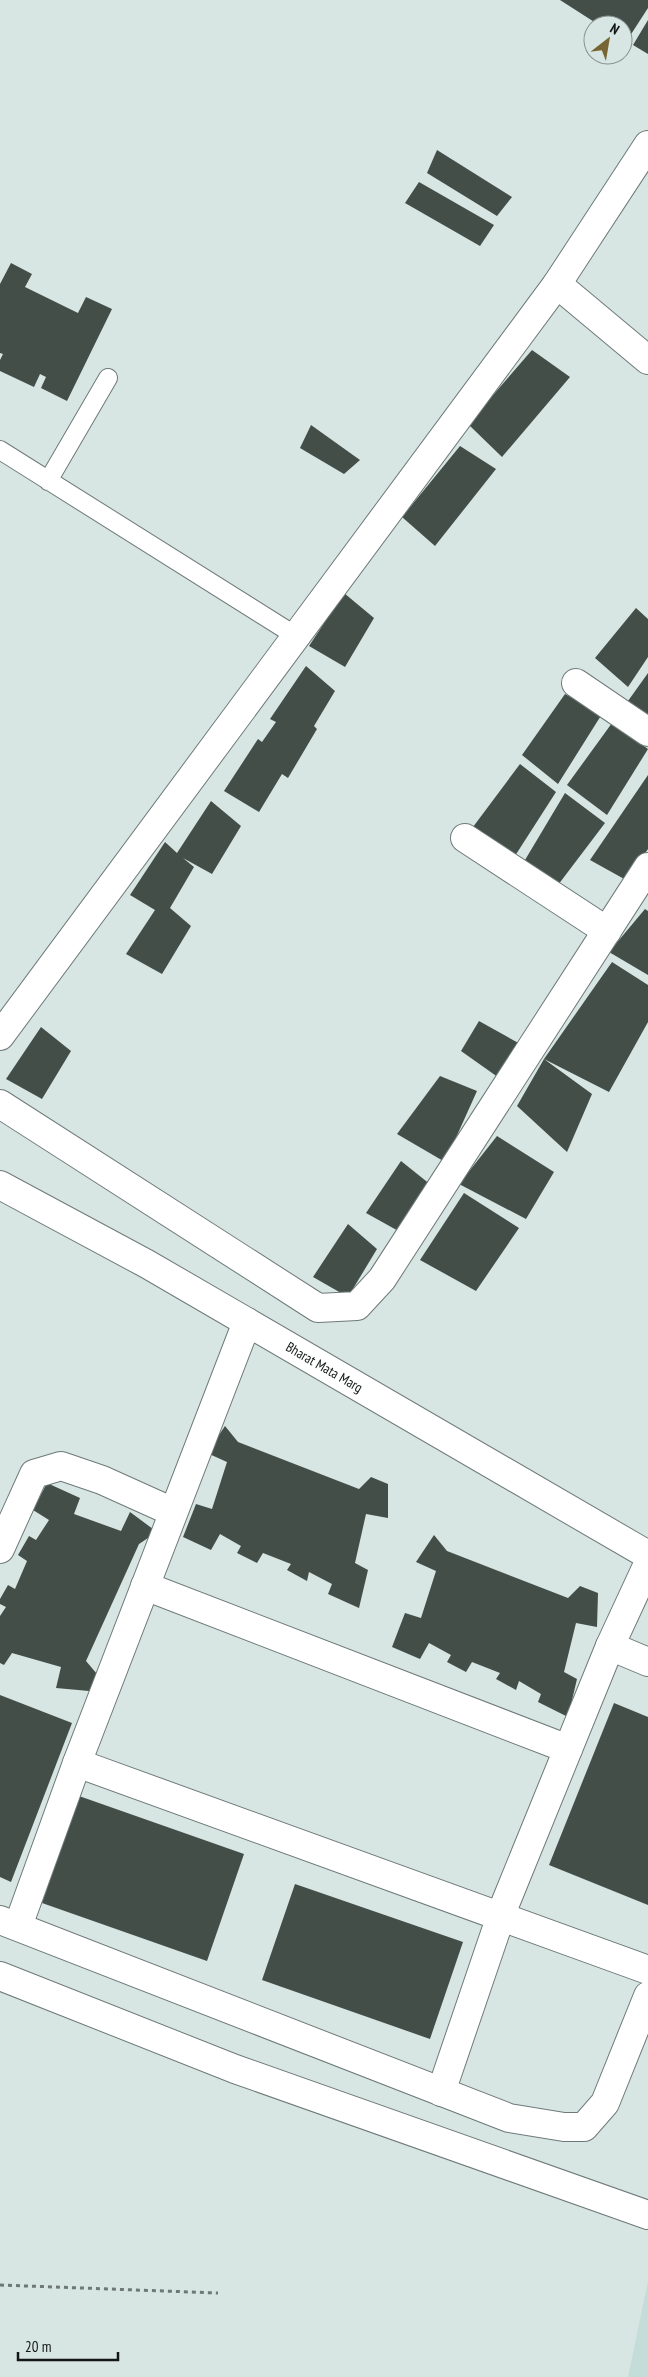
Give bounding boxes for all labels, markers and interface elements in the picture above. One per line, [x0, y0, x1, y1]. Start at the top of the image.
north arrow [583, 15, 633, 65]
text: N [607, 19, 623, 39]
street label: Bharat Mata Marg [283, 1338, 366, 1396]
scale bar [18, 2330, 118, 2362]
text: 20 m [25, 2337, 51, 2356]

